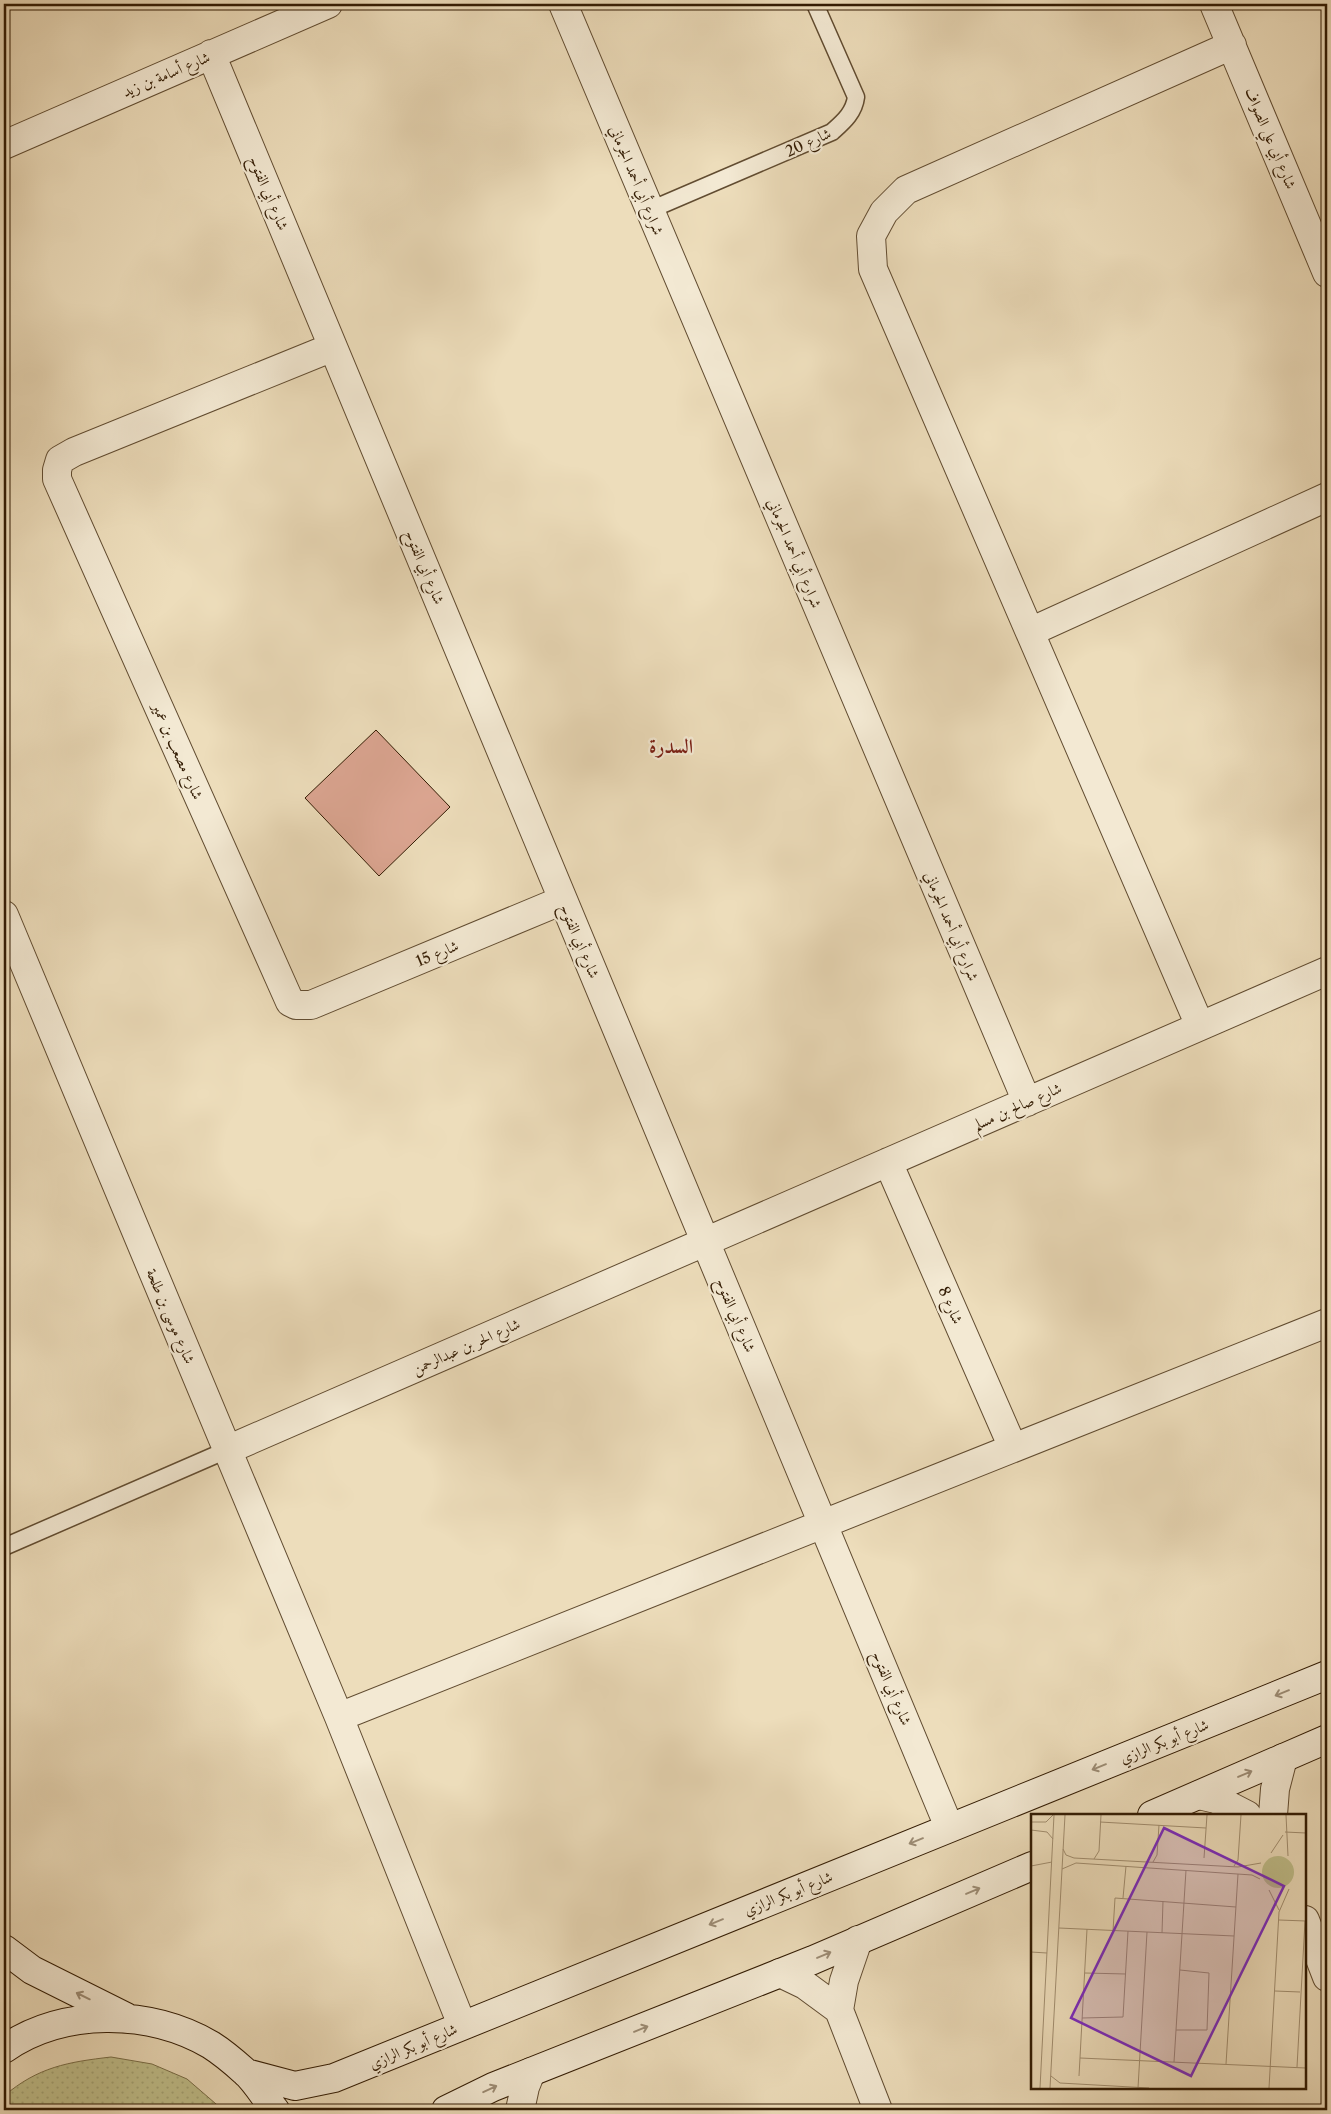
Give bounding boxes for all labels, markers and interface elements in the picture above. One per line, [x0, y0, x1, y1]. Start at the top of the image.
street label: شارع أسامة بن زيد [119, 46, 214, 105]
street label: شارع أبي علي الصواف [1237, 84, 1302, 193]
street label: شرارع أبي أحمد الجرماني [602, 122, 670, 239]
street label: شارع 20 [782, 123, 836, 164]
street label: شارع أبي الفتوح [241, 153, 294, 235]
street label: شرارع أبي أحمد الجرماني [760, 495, 828, 612]
street label: شارع أبي الفتوح [397, 527, 450, 609]
street label: شارع مصعب بن عمير [144, 698, 208, 804]
district label: السدرة [649, 734, 693, 758]
street label: شرارع أبي أحمد الجرماني [917, 868, 985, 985]
street label: شارع أبي الفتوح [552, 901, 605, 983]
street label: شارع 15 [413, 936, 463, 974]
street label: شارع صالح بن مسلم [970, 1078, 1067, 1140]
street label: شارع موسى بن طلحة [139, 1266, 200, 1368]
street label: شارع أبي الفتوح [708, 1275, 761, 1357]
street label: شارع 8 [931, 1283, 968, 1328]
street label: شارع الحر بن عبدالرحمن [409, 1314, 524, 1382]
street label: شارع أبي الفتوح [864, 1648, 917, 1730]
one-way arrow [1275, 1689, 1290, 1698]
street label: شارع أبو بكر الرازي [1117, 1714, 1213, 1771]
one-way arrow [1092, 1763, 1107, 1772]
one-way arrow [1237, 1769, 1252, 1779]
inset map [1031, 1814, 1306, 2089]
one-way arrow [909, 1836, 924, 1846]
street label: شارع أبو بكر الرازي [741, 1866, 837, 1923]
one-way arrow [966, 1886, 981, 1895]
one-way arrow [709, 1918, 724, 1927]
one-way arrow [816, 1950, 831, 1960]
one-way arrow [76, 1991, 91, 2000]
street label: شارع أبو بكر الرازي [366, 2018, 462, 2077]
one-way arrow [633, 2023, 648, 2033]
one-way arrow [482, 2083, 497, 2093]

